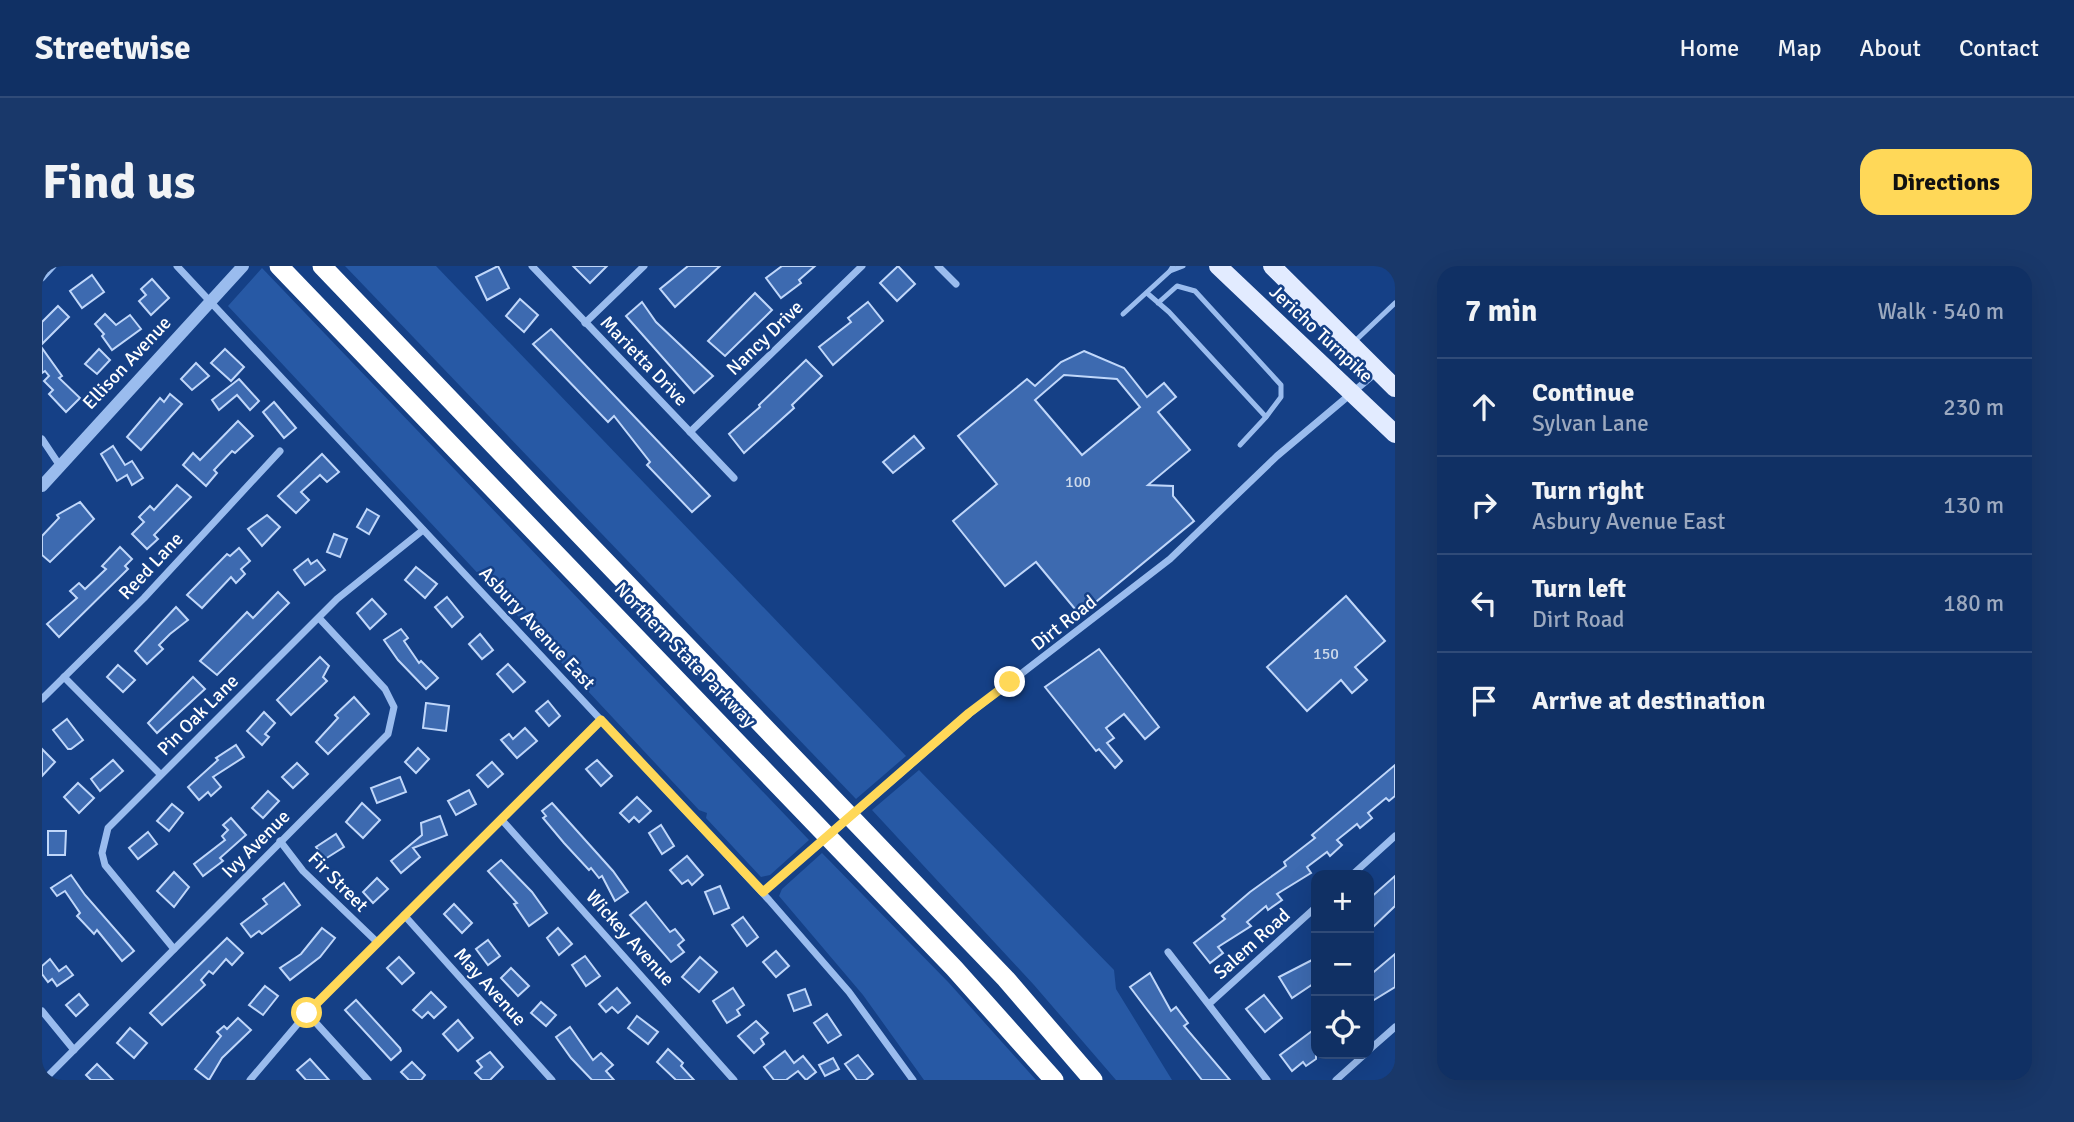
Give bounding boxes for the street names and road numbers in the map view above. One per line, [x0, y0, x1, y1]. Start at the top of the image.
street label: Jericho Turnpike [1264, 280, 1378, 388]
street label: Nancy Drive [722, 296, 808, 380]
street label: Ellison Avenue [78, 311, 176, 415]
street label: Marietta Drive [595, 311, 693, 411]
street label: Reed Lane [114, 527, 188, 605]
street label: Asbury Avenue East [474, 561, 600, 695]
street label: Northern State Parkway [609, 577, 761, 733]
street label: Dirt Road [1027, 590, 1101, 656]
street label: Pin Oak Lane [152, 669, 244, 761]
street label: Ivy Avenue [217, 805, 295, 883]
street label: Fir Street [303, 847, 374, 918]
street label: Wickey Avenue [581, 885, 679, 991]
street label: Salem Road [1209, 903, 1295, 985]
street label: May Avenue [449, 943, 531, 1031]

